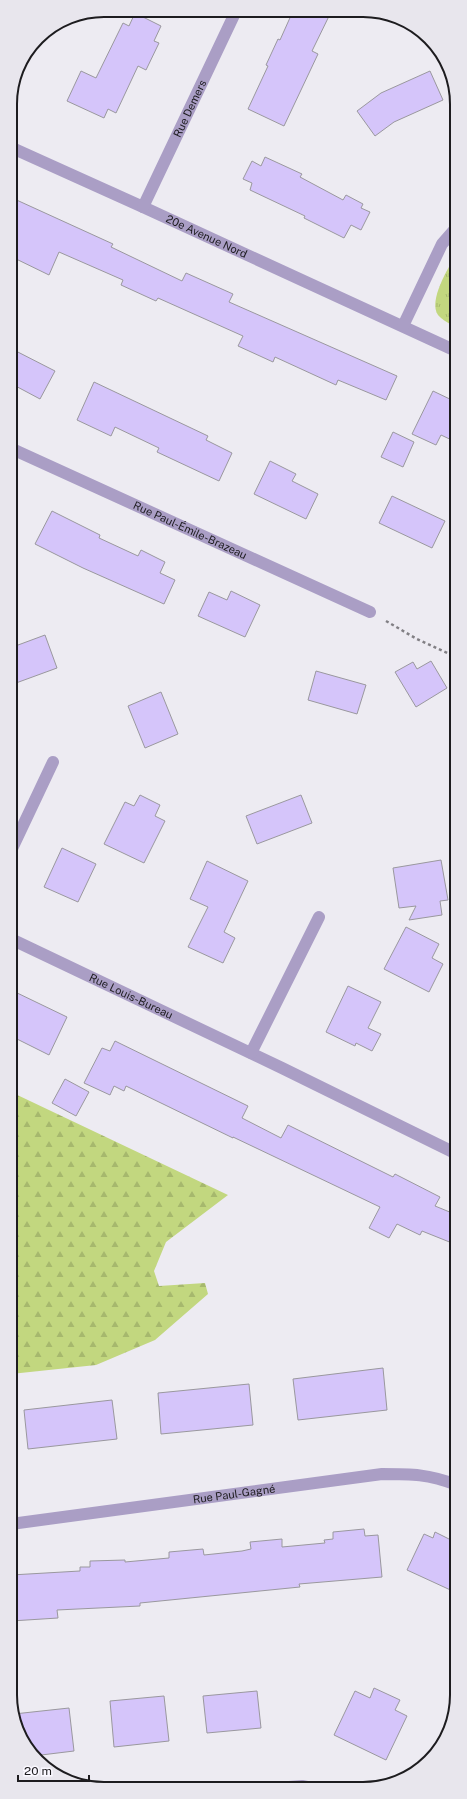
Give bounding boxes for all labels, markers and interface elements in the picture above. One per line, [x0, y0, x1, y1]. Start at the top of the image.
street label: Rue Demers [171, 78, 209, 139]
street label: 20e Avenue Nord [164, 212, 249, 260]
street label: Rue Paul-Émile-Brazeau [132, 499, 249, 561]
street label: Rue Louis-Bureau [87, 971, 175, 1021]
street label: Rue Paul-Gagné [192, 1482, 276, 1505]
scale bar [18, 1757, 89, 1783]
text: 20 m [24, 1764, 52, 1778]

